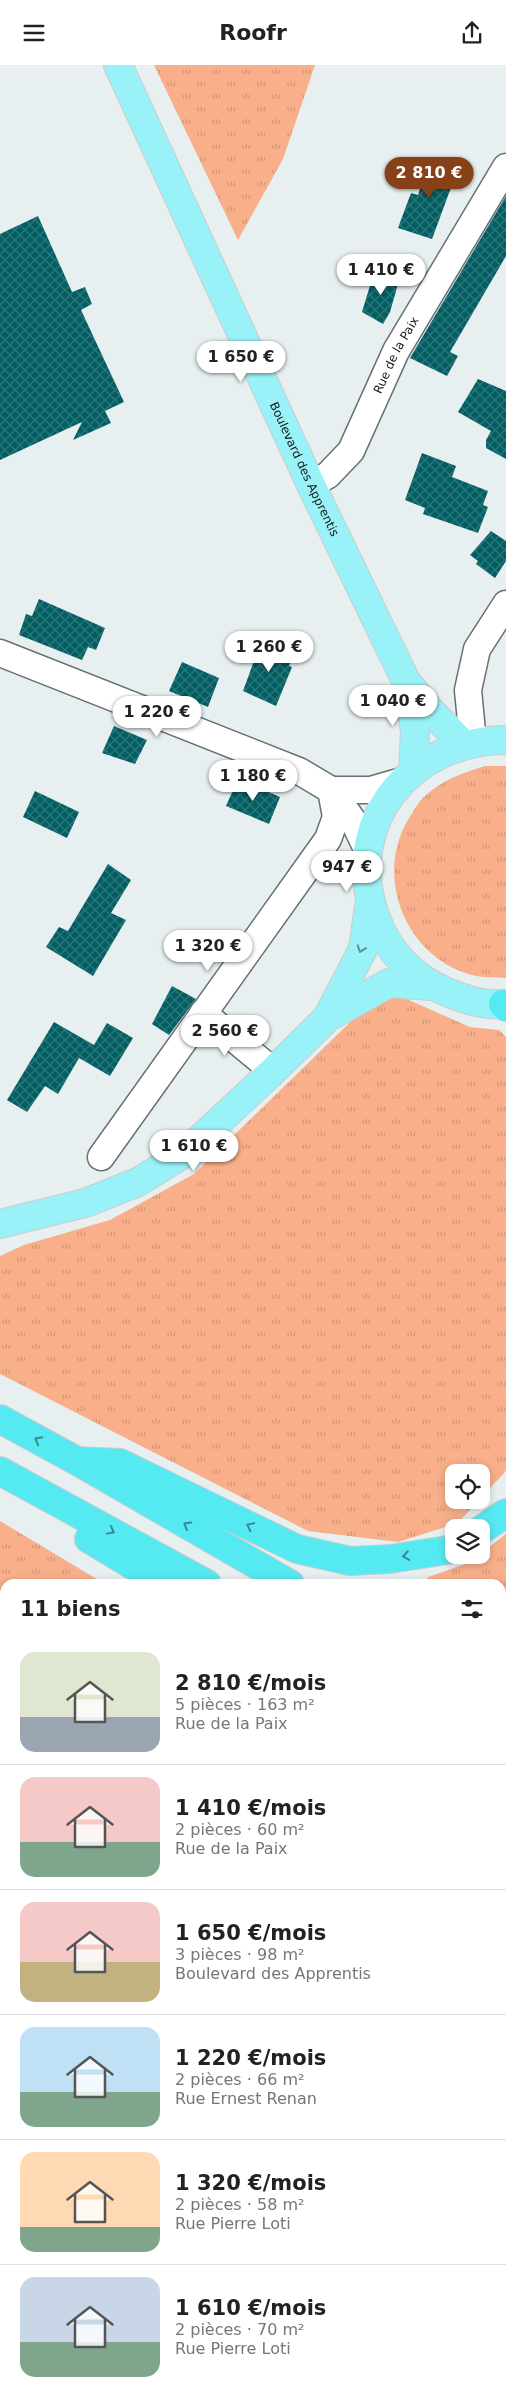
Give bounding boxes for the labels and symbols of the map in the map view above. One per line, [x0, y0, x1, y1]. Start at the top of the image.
pin: 2 810 € [383, 157, 475, 199]
pin: 1 410 € [335, 253, 427, 296]
street label: Rue de la Paix [371, 314, 422, 396]
pin: 1 650 € [195, 341, 287, 383]
street label: Boulevard des Apprentis [267, 400, 342, 539]
pin: 1 260 € [223, 631, 315, 673]
pin: 1 040 € [347, 685, 439, 727]
pin: 1 220 € [111, 695, 203, 738]
pin: 1 180 € [207, 759, 299, 802]
pin: 947 € [312, 851, 382, 893]
pin: 1 320 € [162, 929, 254, 972]
one-way arrow [357, 945, 367, 953]
pin: 2 560 € [179, 1015, 271, 1057]
pin: 1 610 € [148, 1129, 240, 1172]
one-way arrow [35, 1436, 44, 1446]
one-way arrow [184, 1521, 193, 1531]
one-way arrow [246, 1522, 255, 1532]
one-way arrow [106, 1524, 115, 1534]
one-way arrow [401, 1551, 410, 1561]

